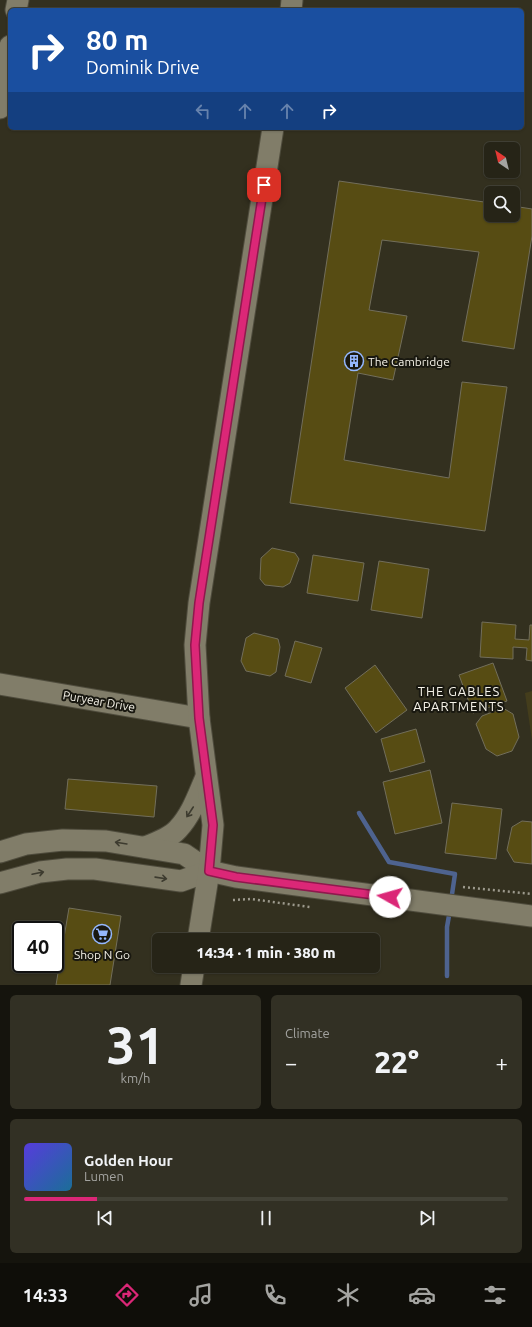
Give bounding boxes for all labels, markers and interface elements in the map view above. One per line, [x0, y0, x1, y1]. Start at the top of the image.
icon: right [20, 24, 72, 76]
text: 80 m [86, 24, 148, 55]
text: Dominik Drive [86, 57, 200, 77]
icon: left [192, 100, 214, 122]
icon: ahead [234, 100, 256, 122]
icon: ahead [276, 100, 298, 122]
icon: right [318, 100, 340, 122]
north arrow [484, 142, 520, 178]
map controls [484, 142, 520, 222]
pin [247, 168, 281, 202]
icon: arrive [253, 174, 275, 196]
button: search [484, 186, 520, 222]
building icon: The Cambridge [343, 350, 365, 372]
place label: The Cambridge [368, 355, 450, 368]
district label: THE GABLES APARTMENTS [413, 684, 505, 713]
street label: Puryear Drive [62, 688, 136, 714]
one-way arrow [186, 806, 194, 817]
one-way arrow [114, 839, 127, 847]
one-way arrow [31, 868, 44, 876]
one-way arrow [154, 874, 167, 882]
position arrow [369, 876, 411, 918]
speed limit sign: 40 [12, 921, 64, 973]
supermarket icon: Shop N Go [91, 923, 113, 945]
text: 14:34 · 1 min · 380 m [196, 944, 336, 961]
place label: Shop N Go [74, 948, 130, 961]
text: 31 [106, 1016, 165, 1074]
text: Climate [285, 1026, 330, 1040]
text: 22° [374, 1045, 419, 1079]
text: − [285, 1050, 297, 1075]
text: + [496, 1050, 508, 1075]
text: km/h [120, 1071, 151, 1085]
text: Golden Hour [84, 1152, 173, 1169]
text: Lumen [84, 1169, 124, 1183]
icon: previous [94, 1207, 116, 1229]
icon: pause [255, 1207, 277, 1229]
icon: next [416, 1207, 438, 1229]
icon: directions [113, 1281, 141, 1309]
icon: music [187, 1281, 215, 1309]
icon: phone [261, 1281, 289, 1309]
icon: climate [334, 1281, 362, 1309]
icon: car [408, 1281, 436, 1309]
icon: filters [481, 1281, 509, 1309]
text: 14:33 [23, 1285, 68, 1305]

